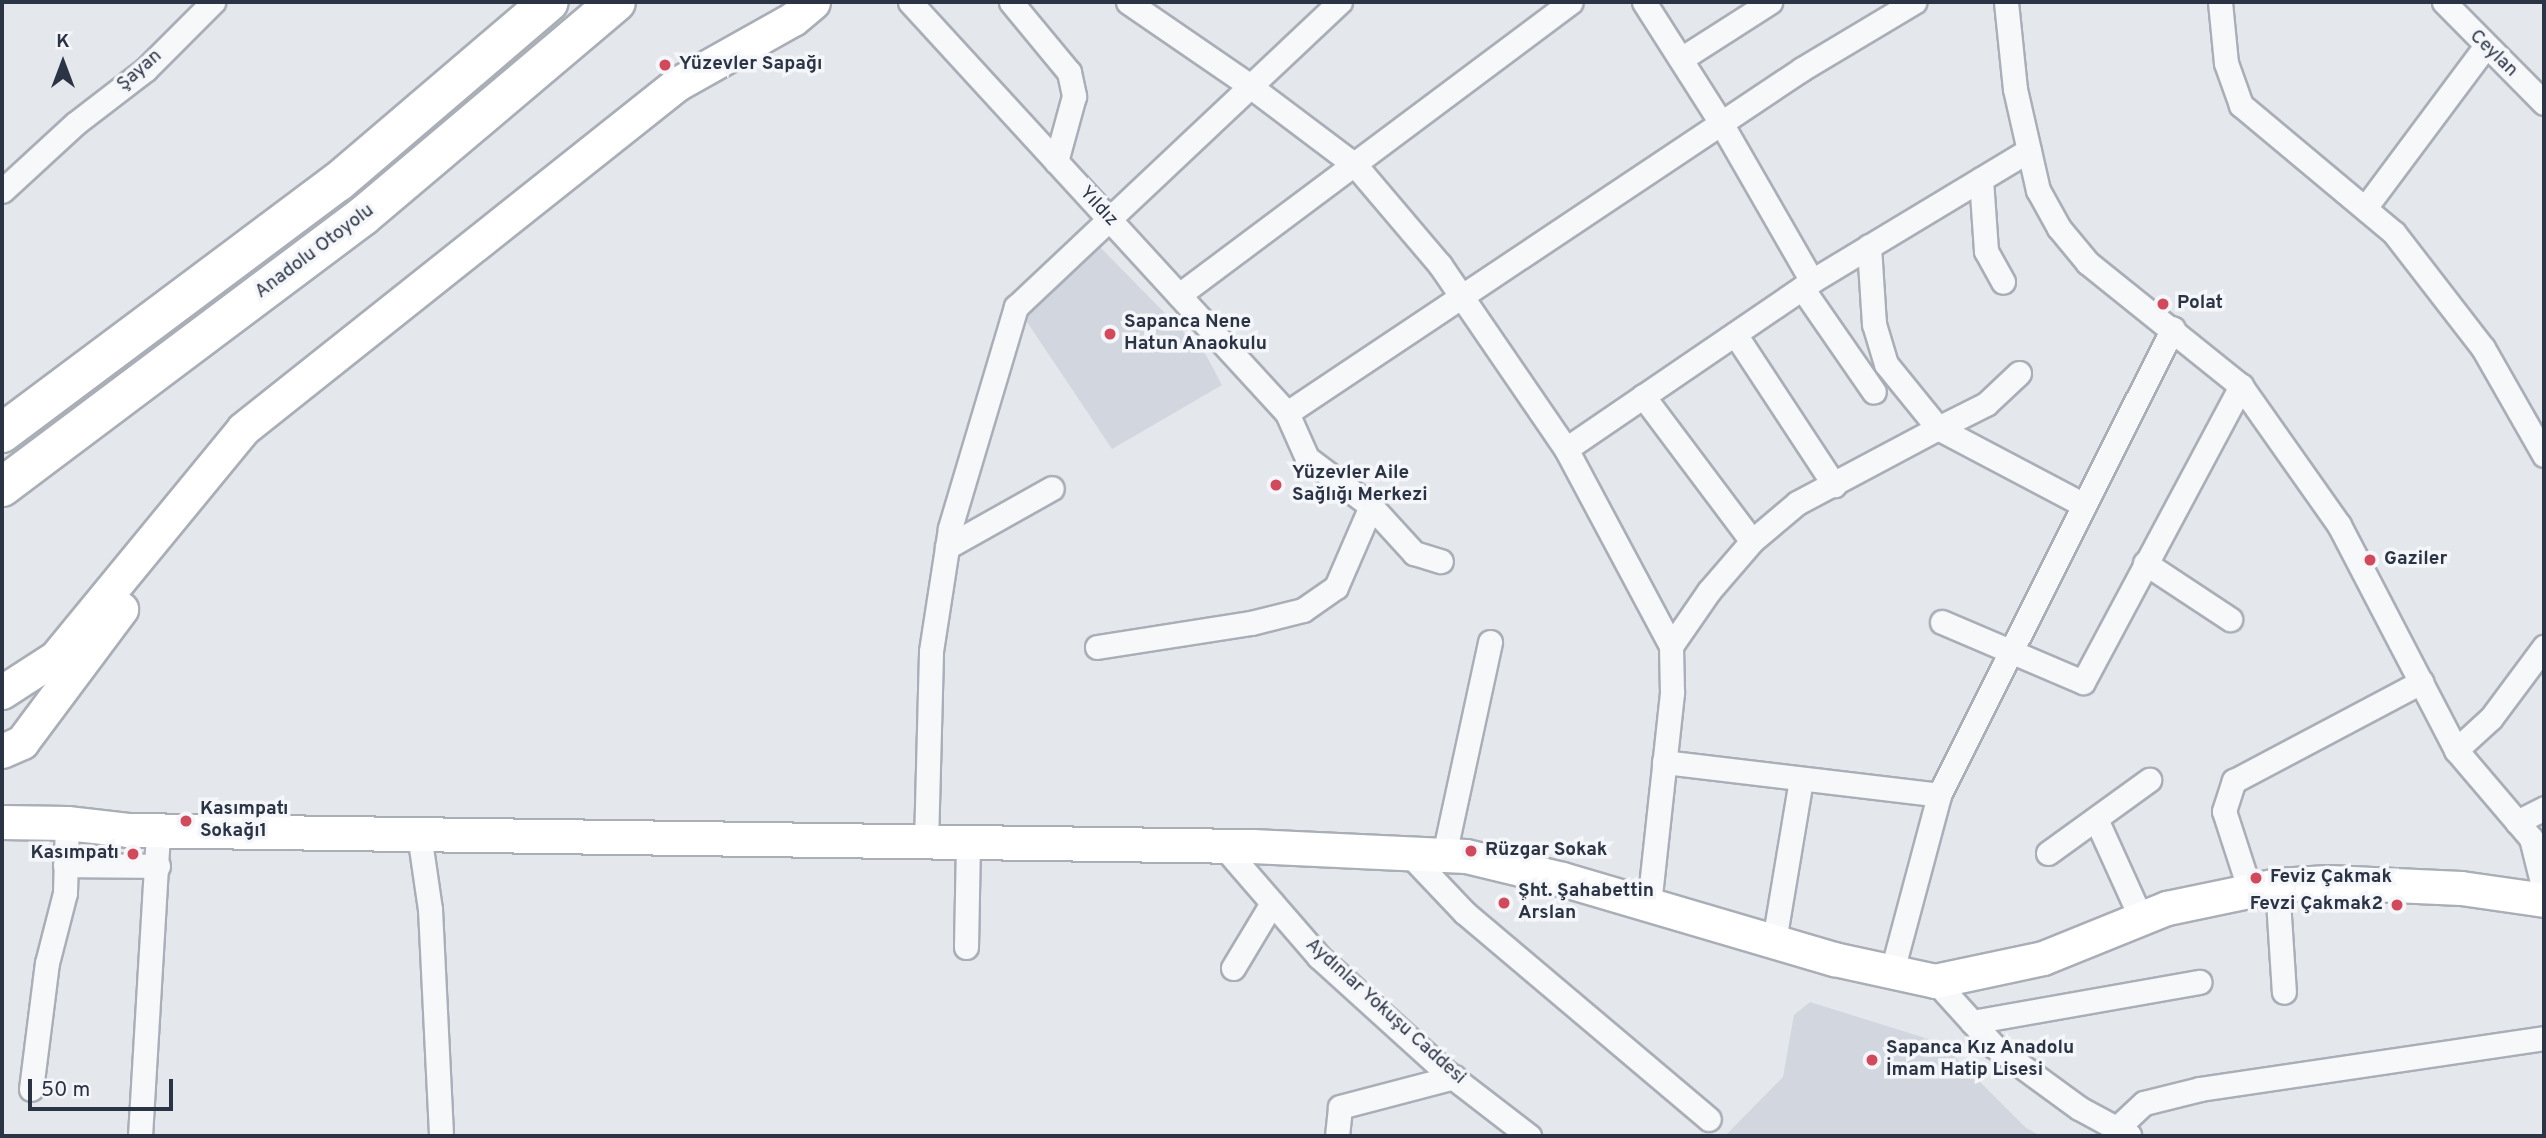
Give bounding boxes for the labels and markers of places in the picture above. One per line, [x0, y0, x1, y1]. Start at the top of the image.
place label: Yüzevler Sapağı [679, 54, 822, 76]
marker: Yüzevler Sapağı [657, 57, 673, 73]
place label: Polat [2177, 293, 2223, 315]
marker: Polat [2155, 296, 2171, 312]
place label: Sapanca Nene Hatun Anaokulu [1124, 312, 1268, 356]
marker: Sapanca Nene Hatun Anaokulu [1102, 326, 1118, 342]
place label: Yüzevler Aile Sağlığı Merkezi [1292, 463, 1428, 507]
marker: Yüzevler Aile Sağlığı Merkezi [1266, 475, 1286, 495]
place label: Gaziler [2384, 549, 2447, 571]
marker: Gaziler [2362, 552, 2378, 568]
place label: Kasımpatı Sokağı1 [200, 799, 288, 843]
marker: Kasımpatı Sokağı1 [178, 813, 194, 829]
place label: Rüzgar Sokak [1485, 840, 1607, 862]
place label: Kasımpatı [31, 843, 119, 865]
marker: Rüzgar Sokak [1463, 843, 1479, 859]
marker: Kasımpatı [125, 846, 141, 862]
place label: Feviz Çakmak [2270, 867, 2392, 889]
marker: Feviz Çakmak [2248, 870, 2264, 886]
place label: Şht. Şahabettin Arslan [1518, 881, 1654, 925]
place label: Fevzi Çakmak2 [2250, 894, 2383, 916]
marker: Şht. Şahabettin Arslan [1496, 895, 1512, 911]
marker: Fevzi Çakmak2 [2389, 897, 2405, 913]
place label: Sapanca Kız Anadolu İmam Hatip Lisesi [1886, 1038, 2075, 1082]
marker: Sapanca Kız Anadolu İmam Hatip Lisesi [1864, 1052, 1880, 1068]

